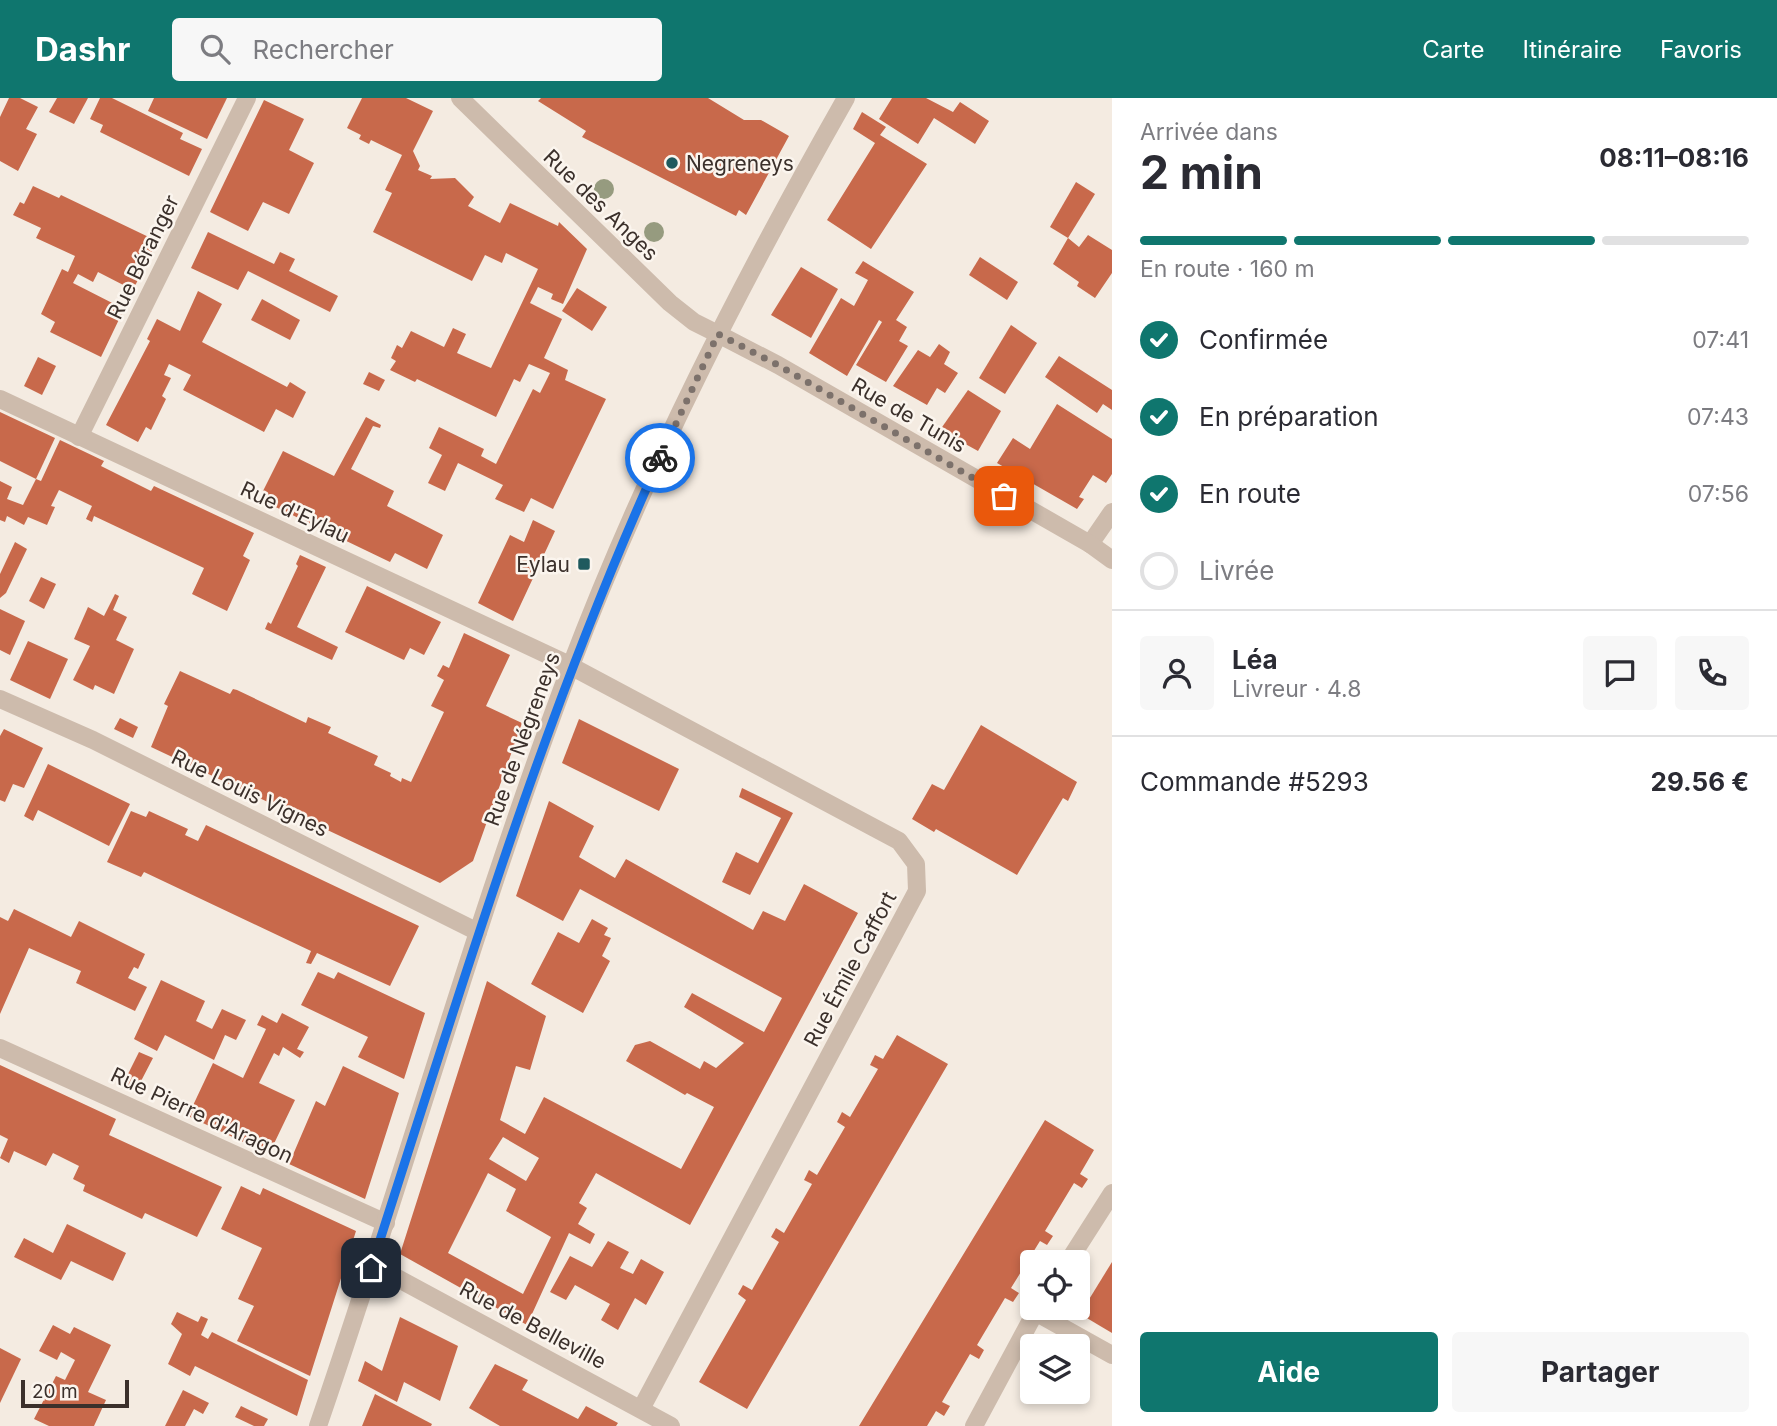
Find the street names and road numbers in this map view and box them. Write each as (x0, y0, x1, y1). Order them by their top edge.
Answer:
street label: Rue des Anges (539, 144, 663, 266)
street label: Rue Béranger (102, 191, 184, 323)
street label: Rue de Tunis (847, 372, 971, 458)
street label: Rue d'Eylau (237, 476, 353, 548)
street label: Rue de Négreneys (479, 649, 565, 829)
street label: Rue Louis Vignes (168, 744, 332, 842)
street label: Rue Émile Caffort (798, 886, 902, 1051)
street label: Rue Pierre d'Aragon (107, 1062, 297, 1168)
street label: Rue de Belleville (455, 1276, 611, 1374)

